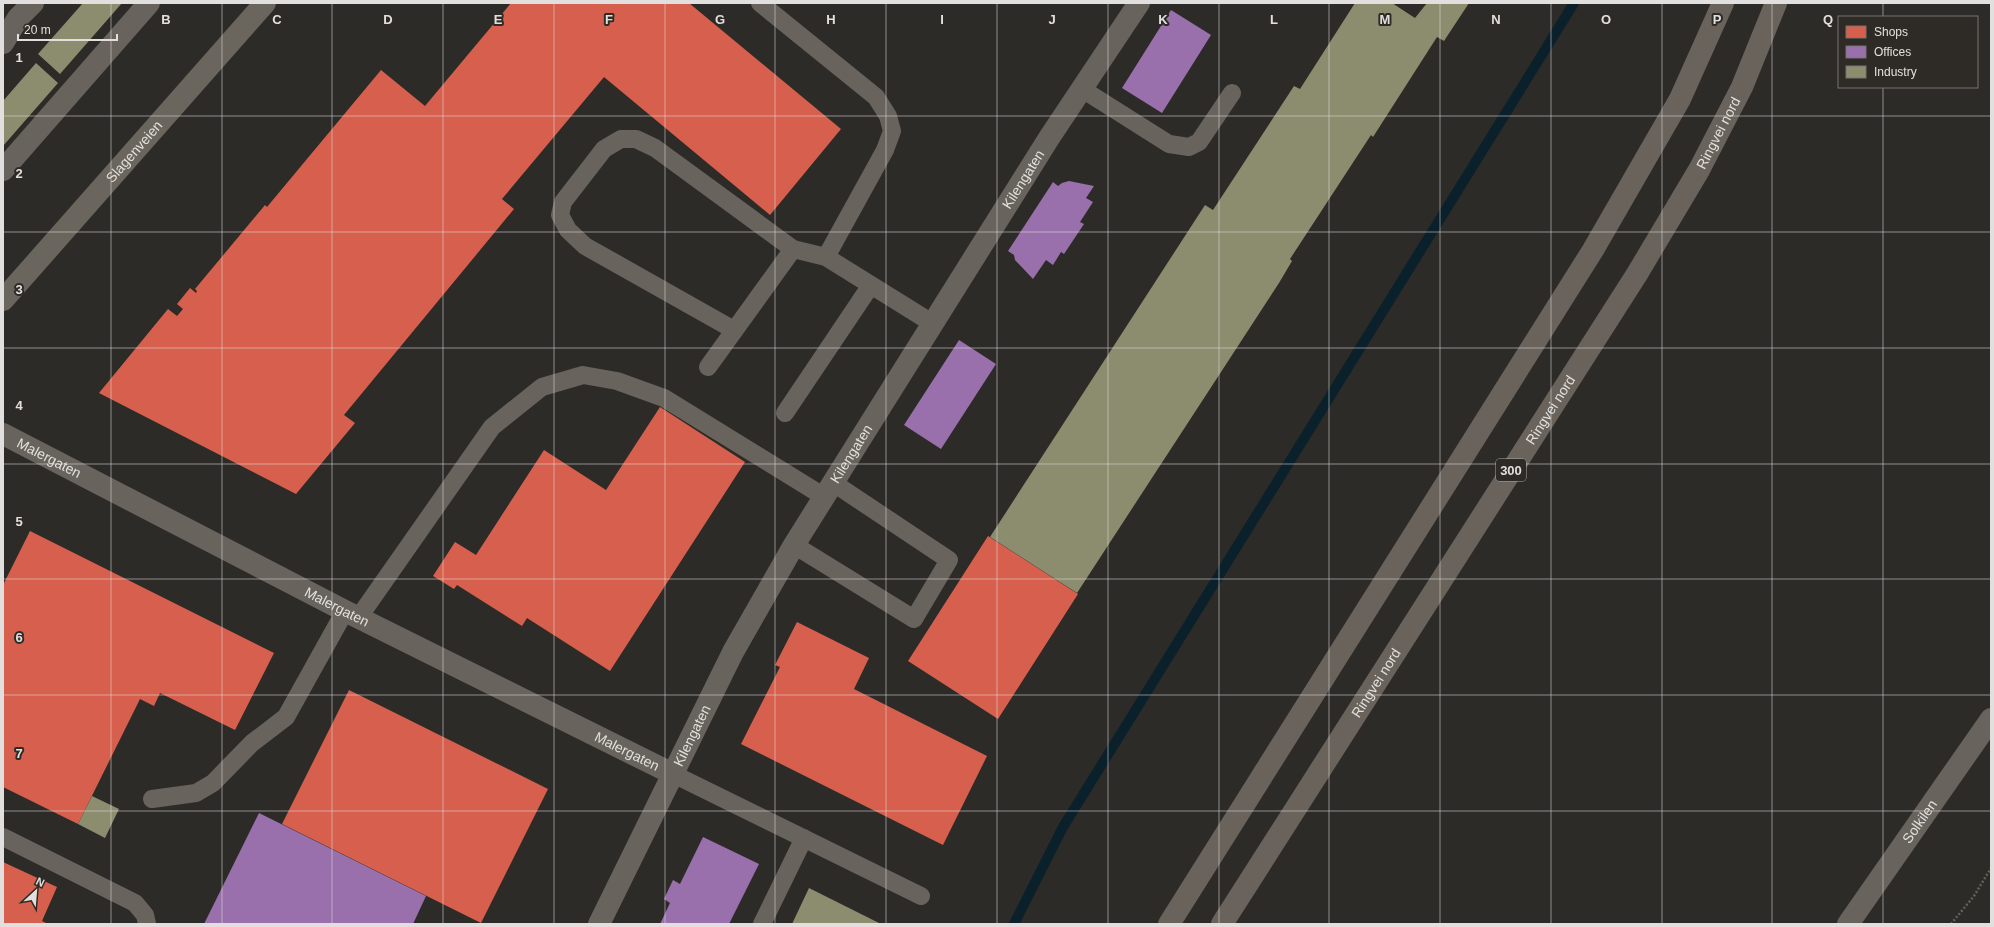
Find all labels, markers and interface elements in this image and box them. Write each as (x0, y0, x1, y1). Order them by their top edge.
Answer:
text: B (161, 12, 171, 27)
text: C (272, 12, 282, 27)
text: D (383, 12, 393, 27)
text: E (494, 12, 503, 27)
text: F (605, 12, 613, 27)
text: G (715, 12, 725, 27)
text: H (826, 12, 836, 27)
text: I (940, 12, 944, 27)
text: J (1048, 12, 1056, 27)
text: K (1158, 12, 1168, 27)
text: L (1270, 12, 1278, 27)
text: M (1380, 12, 1390, 27)
text: N (1491, 12, 1501, 27)
text: O (1601, 12, 1611, 27)
text: P (1713, 12, 1722, 27)
text: Q (1823, 12, 1833, 27)
scale bar (18, 16, 117, 42)
legend (1838, 16, 1978, 88)
text: 20 m (24, 23, 51, 37)
text: Shops (1874, 25, 1908, 39)
text: Offices (1874, 45, 1911, 59)
text: 1 (15, 50, 23, 65)
text: Industry (1874, 65, 1917, 79)
street label: Ringvei nord (1693, 94, 1743, 172)
street label: Slagenveien (102, 117, 166, 186)
street label: Kilengaten (999, 147, 1048, 212)
text: 2 (15, 166, 23, 181)
text: 3 (15, 282, 23, 297)
street label: Ringvei nord (1522, 372, 1578, 447)
text: 4 (15, 398, 23, 413)
street label: Kilengaten (827, 421, 876, 486)
street label: Malergaten (14, 435, 84, 481)
road number: 300 (1496, 459, 1526, 481)
text: 5 (15, 514, 23, 529)
street label: Malergaten (302, 584, 372, 630)
text: 6 (15, 630, 23, 645)
street label: Ringvei nord (1348, 645, 1404, 720)
street label: Kilengaten (670, 702, 714, 769)
street label: Malergaten (592, 728, 662, 774)
text: 7 (15, 746, 23, 761)
street label: Solkilen (1899, 797, 1940, 846)
north arrow (16, 871, 56, 911)
text: N (34, 875, 47, 889)

